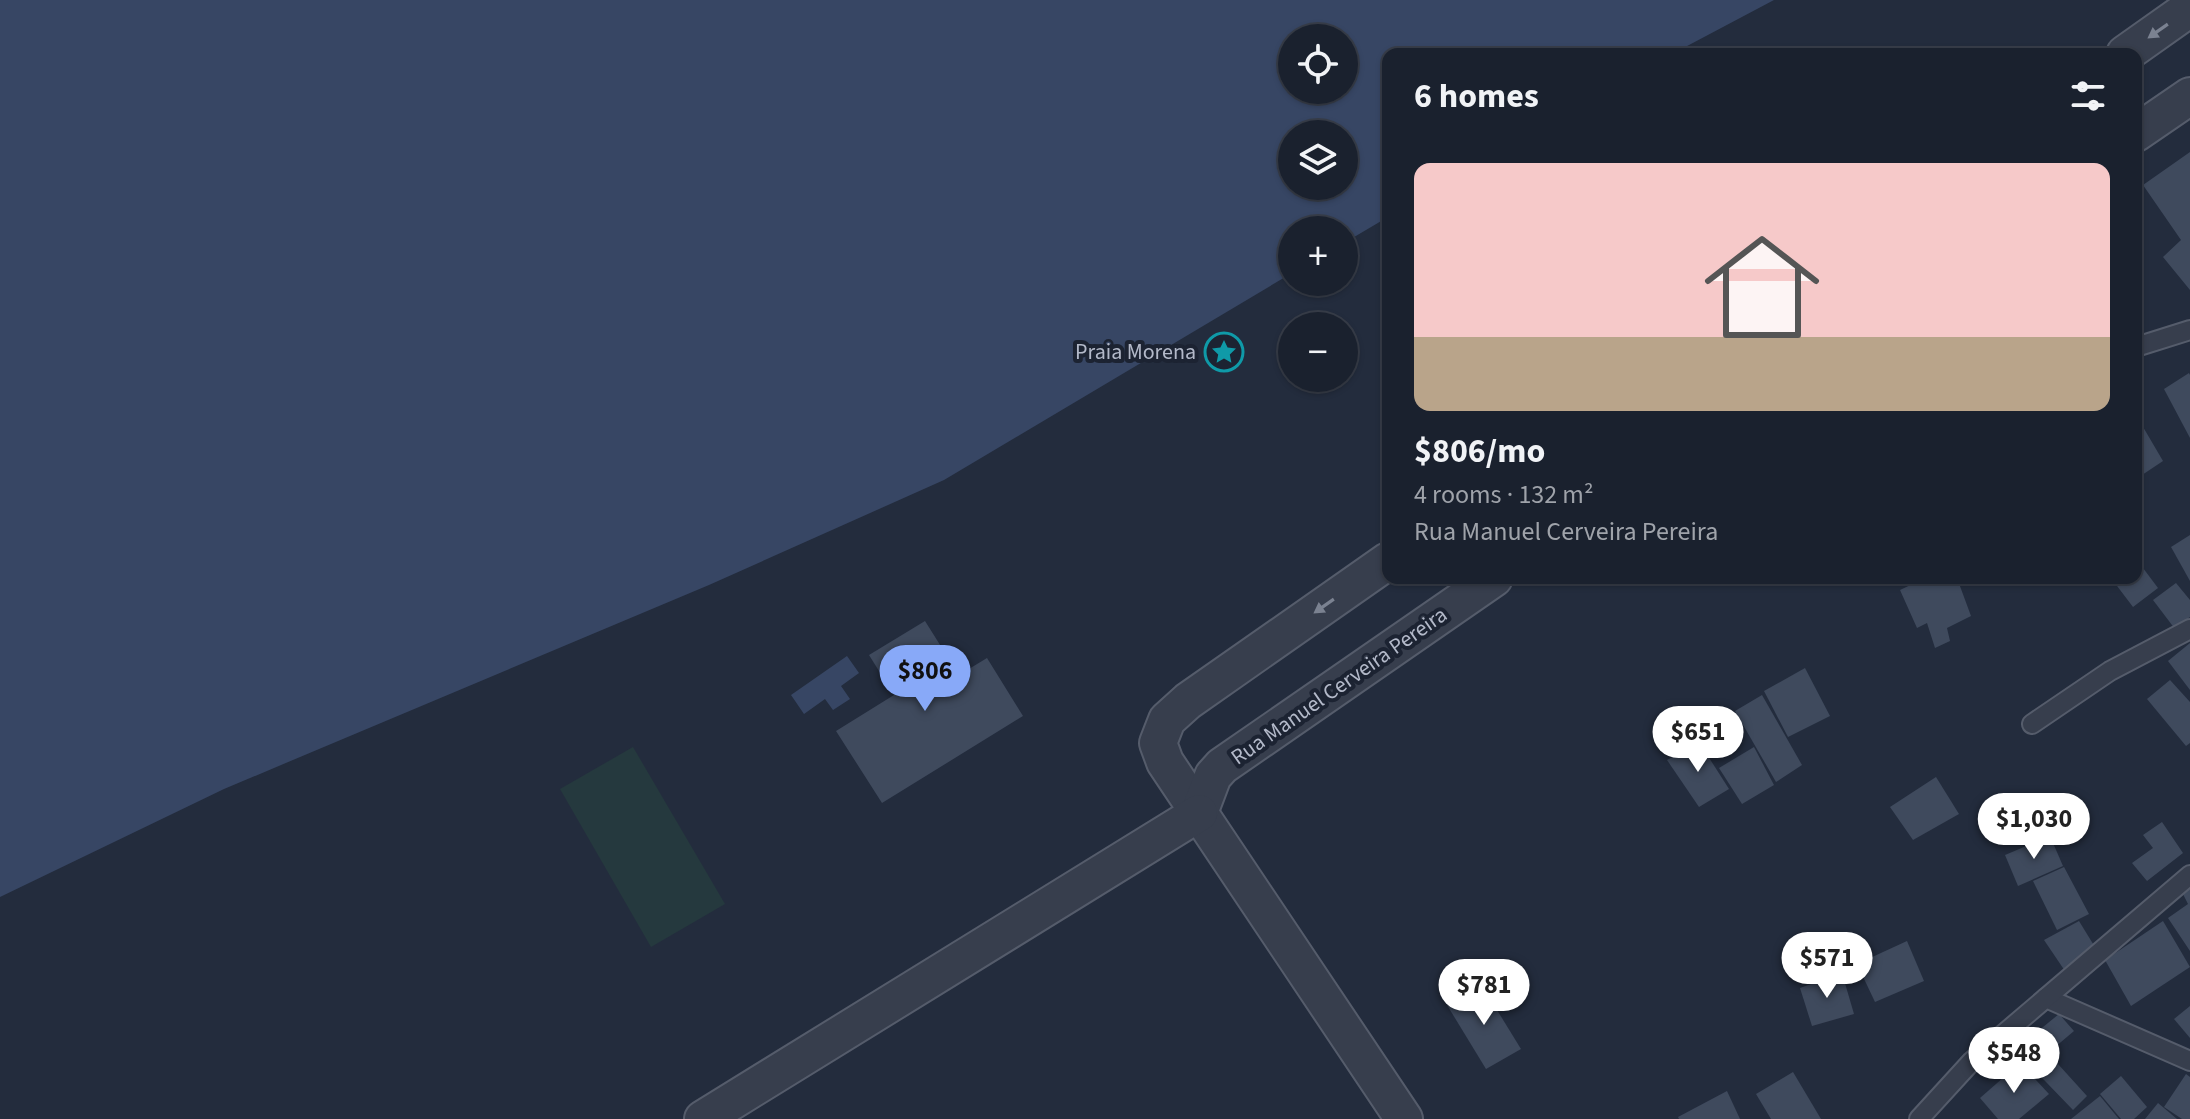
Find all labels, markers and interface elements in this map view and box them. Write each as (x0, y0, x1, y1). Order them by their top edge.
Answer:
one-way arrow (2147, 23, 2168, 38)
map controls (1278, 24, 1358, 392)
button: locate (1278, 24, 1358, 104)
text: 6 homes (1414, 72, 1539, 121)
icon: filters (2066, 74, 2110, 118)
button: layers (1278, 120, 1358, 200)
icon: home (1690, 215, 1834, 359)
button: + (1278, 216, 1358, 296)
button: − (1278, 312, 1358, 392)
place icon: Praia Morena (1203, 331, 1245, 373)
place label: Praia Morena (1075, 336, 1196, 368)
text: $806/mo (1414, 427, 1545, 476)
text: 4 rooms · 132 m² (1414, 476, 1593, 513)
text: Rua Manuel Cerveira Pereira (1414, 513, 1718, 550)
one-way arrow (1313, 598, 1334, 613)
street label: Rua Manuel Cerveira Pereira (1224, 599, 1454, 773)
pin: $806 (878, 645, 972, 713)
text: $806 (898, 652, 952, 689)
pin: $651 (1651, 706, 1745, 774)
text: $651 (1671, 713, 1725, 750)
pin: $1,030 (1969, 793, 2099, 861)
text: $1,030 (1996, 800, 2072, 837)
pin: $571 (1780, 932, 1874, 1000)
text: $571 (1800, 939, 1854, 976)
pin: $781 (1437, 959, 1531, 1027)
text: $781 (1457, 966, 1511, 1003)
pin: $548 (1967, 1027, 2061, 1095)
text: $548 (1987, 1034, 2041, 1071)

